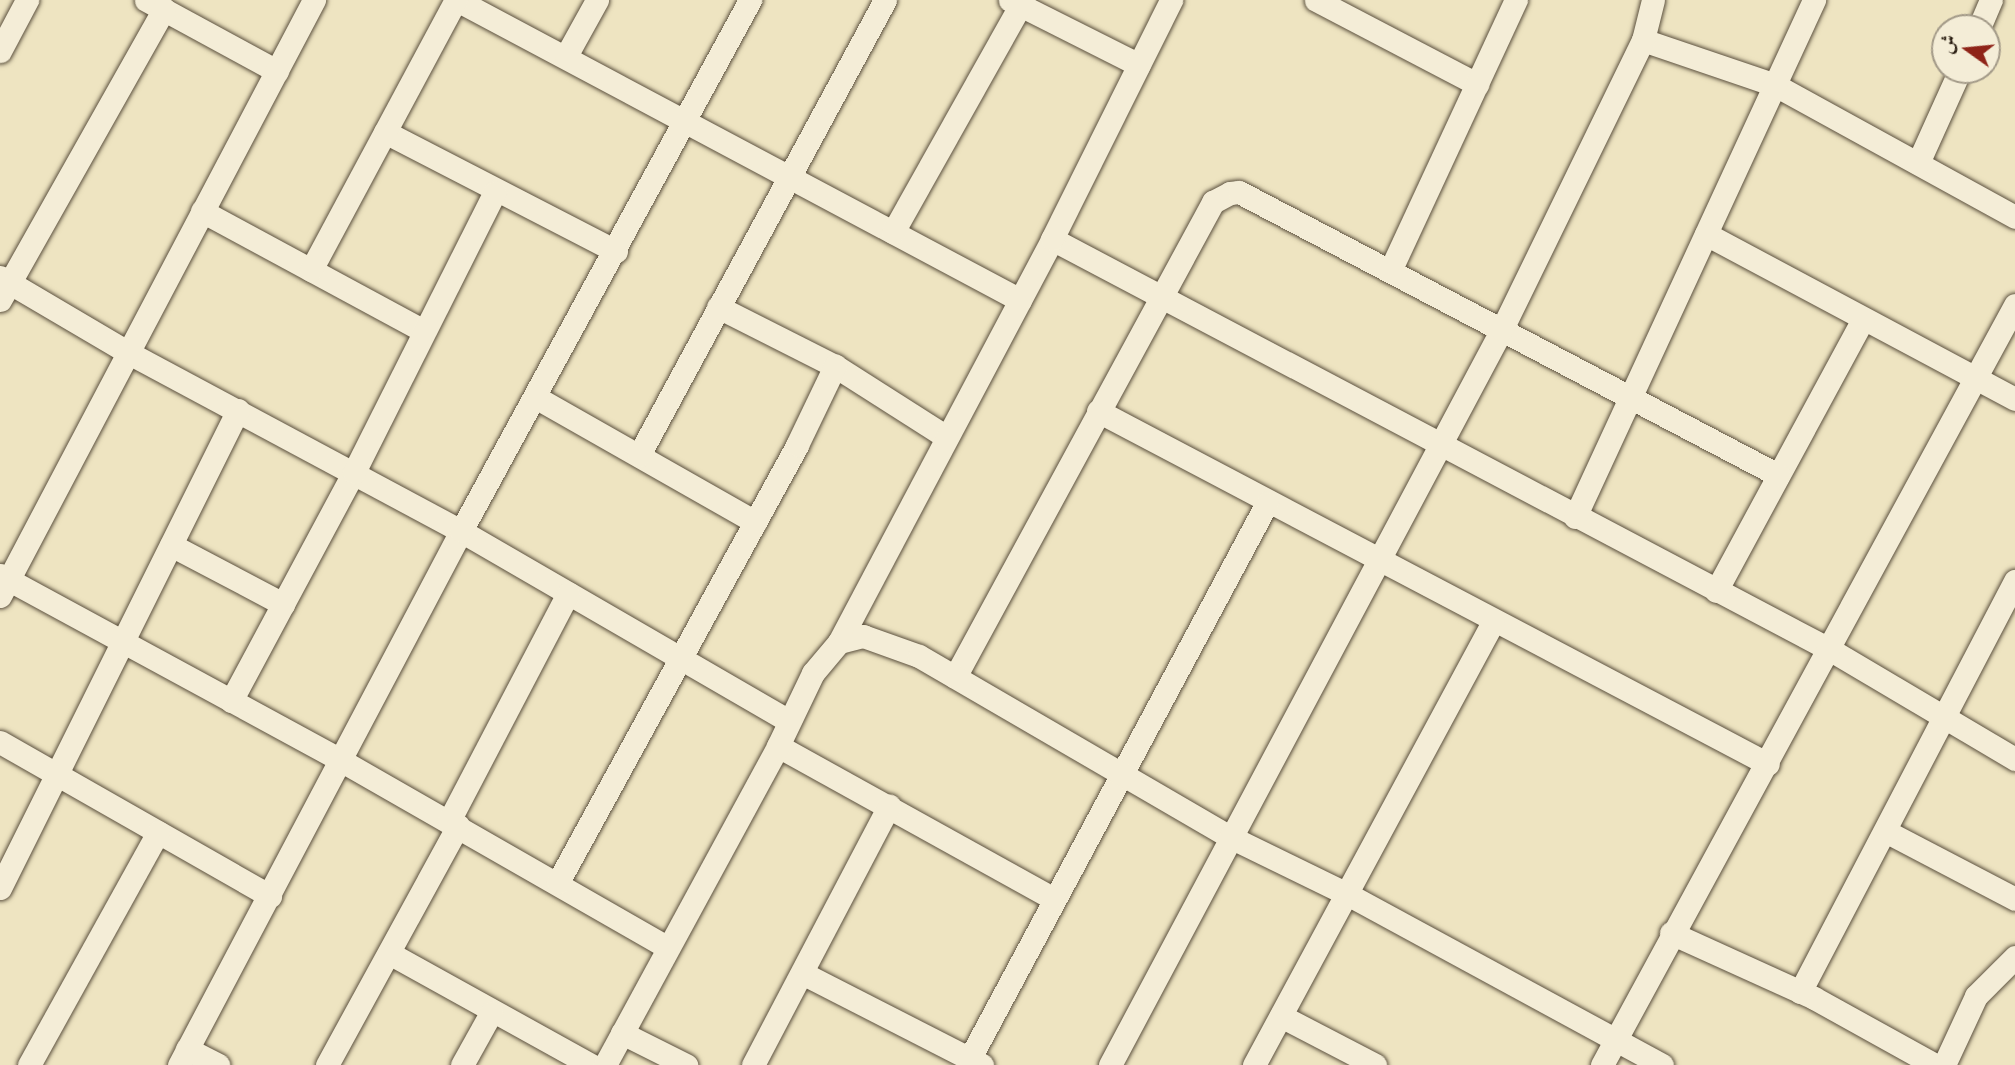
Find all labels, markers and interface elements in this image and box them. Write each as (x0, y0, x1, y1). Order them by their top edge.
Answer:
north arrow (1931, 14, 2001, 84)
text: ش (1934, 32, 1961, 56)

